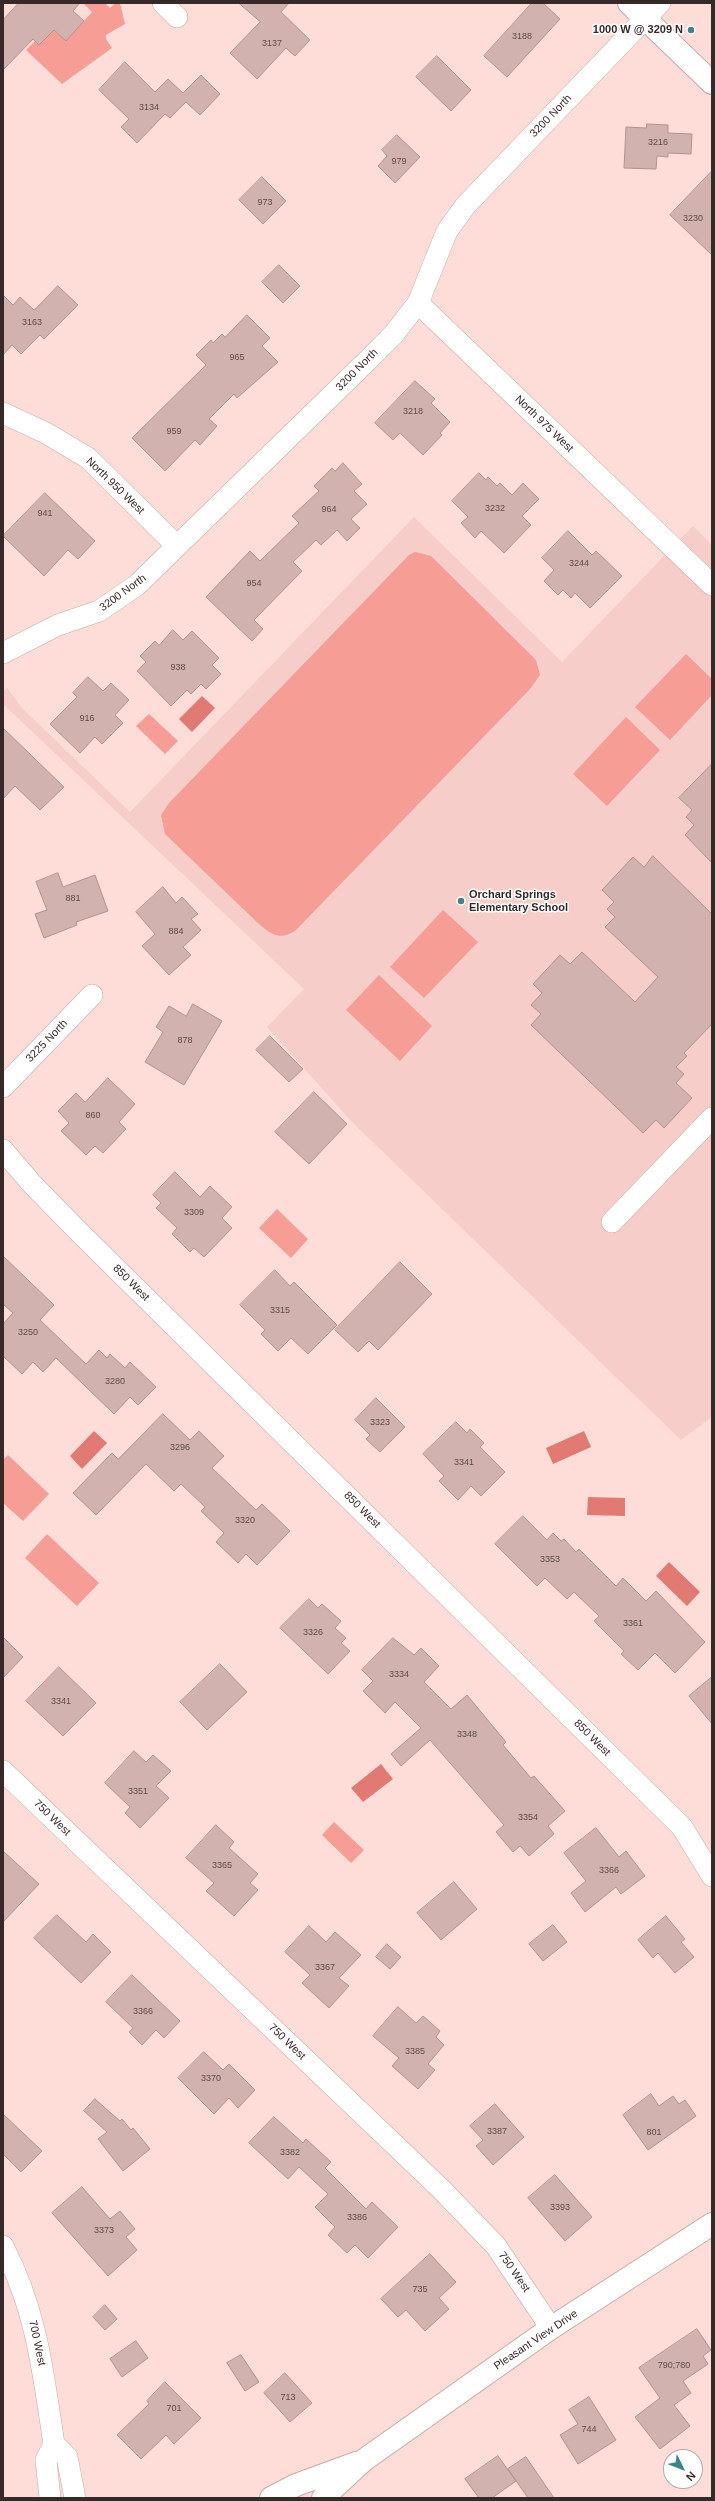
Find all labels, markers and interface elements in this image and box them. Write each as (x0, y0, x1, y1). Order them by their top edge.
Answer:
place label: 1000 W @ 3209 N (593, 23, 683, 37)
marker: 1000 W @ 3209 N (686, 25, 696, 35)
house number: 3188 (512, 32, 532, 42)
house number: 3137 (262, 39, 282, 49)
street label: 3200 North (527, 92, 575, 140)
house number: 3134 (139, 103, 159, 113)
house number: 3216 (648, 138, 668, 148)
house number: 979 (391, 157, 407, 167)
house number: 973 (257, 198, 273, 208)
house number: 3230 (683, 214, 703, 224)
house number: 3163 (22, 318, 42, 328)
street label: 3200 North (333, 346, 381, 394)
house number: 965 (229, 353, 245, 363)
street label: North 975 West (512, 393, 576, 455)
house number: 3218 (403, 407, 423, 417)
house number: 959 (166, 427, 182, 437)
street label: North 950 West (83, 455, 147, 517)
house number: 3232 (485, 504, 505, 514)
house number: 964 (321, 505, 337, 515)
house number: 941 (37, 509, 53, 519)
house number: 3244 (569, 559, 589, 569)
street label: 3200 North (97, 572, 149, 614)
house number: 954 (246, 579, 262, 589)
house number: 938 (170, 663, 186, 673)
house number: 916 (79, 714, 95, 724)
place label: Orchard Springs Elementary School (469, 888, 568, 914)
house number: 881 (65, 894, 81, 904)
marker: Orchard Springs Elementary School (456, 896, 466, 906)
house number: 884 (168, 927, 184, 937)
street label: 3225 North (23, 1017, 71, 1065)
house number: 878 (177, 1036, 193, 1046)
house number: 860 (85, 1111, 101, 1121)
house number: 3309 (184, 1208, 204, 1218)
street label: 850 West (110, 1262, 152, 1304)
house number: 3315 (270, 1306, 290, 1316)
house number: 3250 (18, 1328, 38, 1338)
house number: 3280 (105, 1377, 125, 1387)
house number: 3323 (370, 1418, 390, 1428)
house number: 3296 (170, 1443, 190, 1453)
house number: 3341 (454, 1458, 474, 1468)
street label: 850 West (341, 1489, 383, 1531)
house number: 3320 (235, 1516, 255, 1526)
house number: 3353 (540, 1555, 560, 1565)
house number: 3361 (623, 1619, 643, 1629)
house number: 3326 (303, 1628, 323, 1638)
house number: 3334 (389, 1670, 409, 1680)
house number: 3341 (51, 1697, 71, 1707)
street label: 850 West (571, 1717, 613, 1759)
house number: 3348 (457, 1730, 477, 1740)
house number: 3351 (128, 1787, 148, 1797)
street label: 750 West (31, 1797, 73, 1839)
house number: 3354 (518, 1813, 538, 1823)
house number: 3365 (212, 1861, 232, 1871)
house number: 3366 (599, 1866, 619, 1876)
house number: 3367 (315, 1963, 335, 1973)
house number: 3366 (133, 2007, 153, 2017)
street label: 750 West (266, 2021, 308, 2063)
house number: 3385 (405, 2047, 425, 2057)
house number: 3370 (201, 2074, 221, 2084)
house number: 3387 (487, 2127, 507, 2137)
house number: 801 (646, 2128, 662, 2138)
house number: 3382 (280, 2148, 300, 2158)
house number: 3393 (550, 2203, 570, 2213)
house number: 3386 (347, 2213, 367, 2223)
house number: 3373 (94, 2226, 114, 2236)
street label: 750 West (495, 2249, 533, 2295)
house number: 735 (412, 2285, 428, 2295)
street label: Pleasant View Drive (492, 2307, 580, 2373)
street label: 700 West (26, 2319, 48, 2367)
house number: 790;780 (658, 2361, 690, 2371)
house number: 713 (280, 2393, 296, 2403)
house number: 701 (166, 2404, 182, 2414)
house number: 744 (581, 2425, 597, 2435)
north arrow (663, 2449, 703, 2489)
text: N (684, 2469, 698, 2483)

